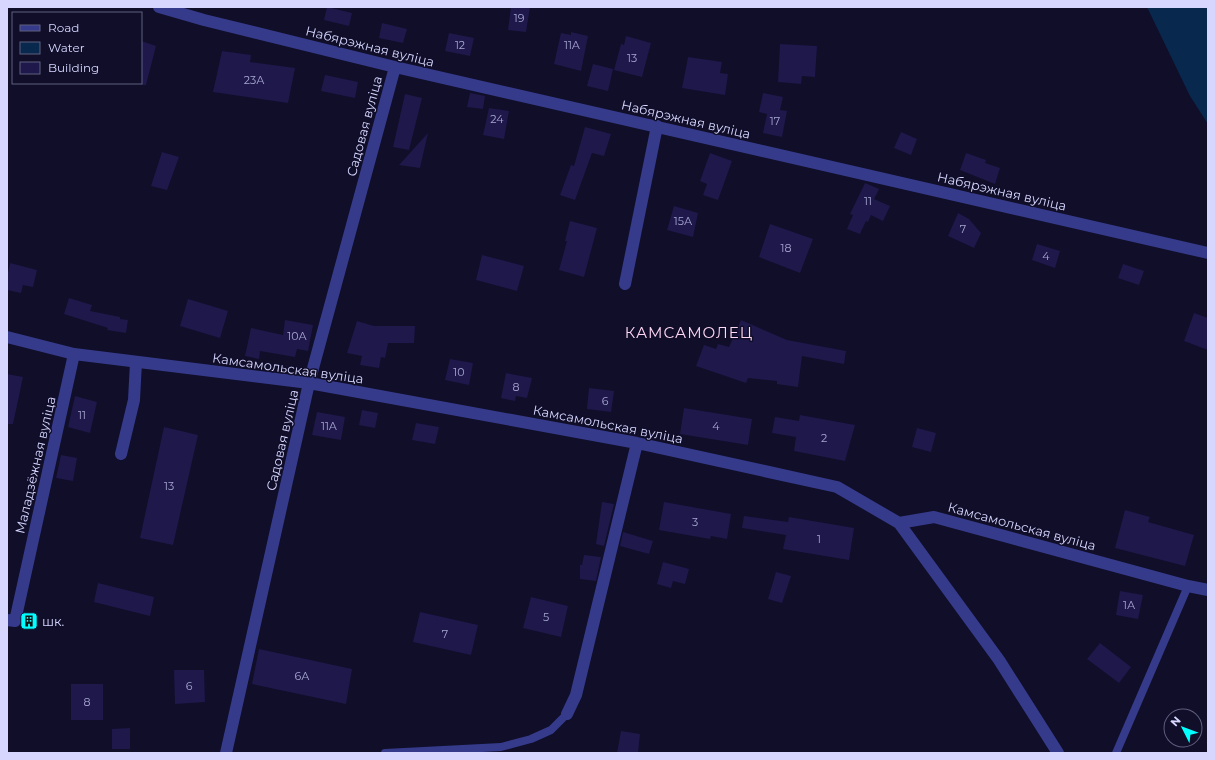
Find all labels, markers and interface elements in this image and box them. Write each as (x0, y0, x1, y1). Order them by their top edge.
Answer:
house number: 19 (514, 11, 525, 25)
legend (12, 12, 142, 84)
text: Road (48, 20, 79, 35)
street label: Набярэжная вуліца (304, 22, 436, 70)
house number: 12 (455, 38, 465, 52)
house number: 11А (564, 38, 581, 52)
text: Water (48, 40, 85, 55)
house number: 13 (627, 51, 637, 65)
text: Building (48, 60, 99, 75)
house number: 23А (244, 73, 265, 87)
street label: Садовая вуліца (343, 74, 385, 178)
street label: Набярэжная вуліца (620, 96, 752, 142)
house number: 24 (490, 112, 504, 126)
house number: 17 (770, 114, 780, 128)
street label: Набярэжная вуліца (936, 168, 1068, 214)
house number: 11 (864, 194, 872, 208)
house number: 15А (674, 214, 693, 228)
house number: 7 (960, 222, 966, 236)
house number: 18 (781, 241, 792, 255)
house number: 4 (1042, 249, 1050, 263)
district label: КАМСАМОЛЕЦ (625, 323, 753, 342)
house number: 10А (287, 329, 307, 343)
street label: Камсамольская вуліца (211, 349, 365, 387)
house number: 10 (453, 365, 465, 379)
house number: 8 (512, 380, 520, 394)
street label: Садовая вуліца (263, 388, 301, 492)
house number: 6 (602, 394, 609, 408)
street label: Маладзёжная вуліца (11, 395, 59, 535)
street label: Камсамольская вуліца (532, 402, 684, 446)
house number: 11 (78, 408, 86, 422)
house number: 11А (321, 419, 338, 433)
house number: 4 (712, 419, 720, 433)
house number: 2 (821, 431, 827, 445)
house number: 13 (164, 479, 174, 493)
street label: Камсамольская вуліца (946, 499, 1098, 553)
house number: 3 (692, 515, 698, 529)
house number: 1 (817, 532, 821, 546)
house number: 1А (1123, 598, 1136, 612)
house number: 5 (543, 610, 549, 624)
building icon: шк. (19, 611, 39, 631)
place label: шк. (42, 613, 65, 629)
house number: 7 (442, 627, 448, 641)
house number: 6А (295, 669, 310, 683)
house number: 6 (186, 679, 193, 693)
house number: 8 (83, 695, 91, 709)
north arrow (1163, 708, 1203, 748)
text: N (1167, 713, 1184, 729)

